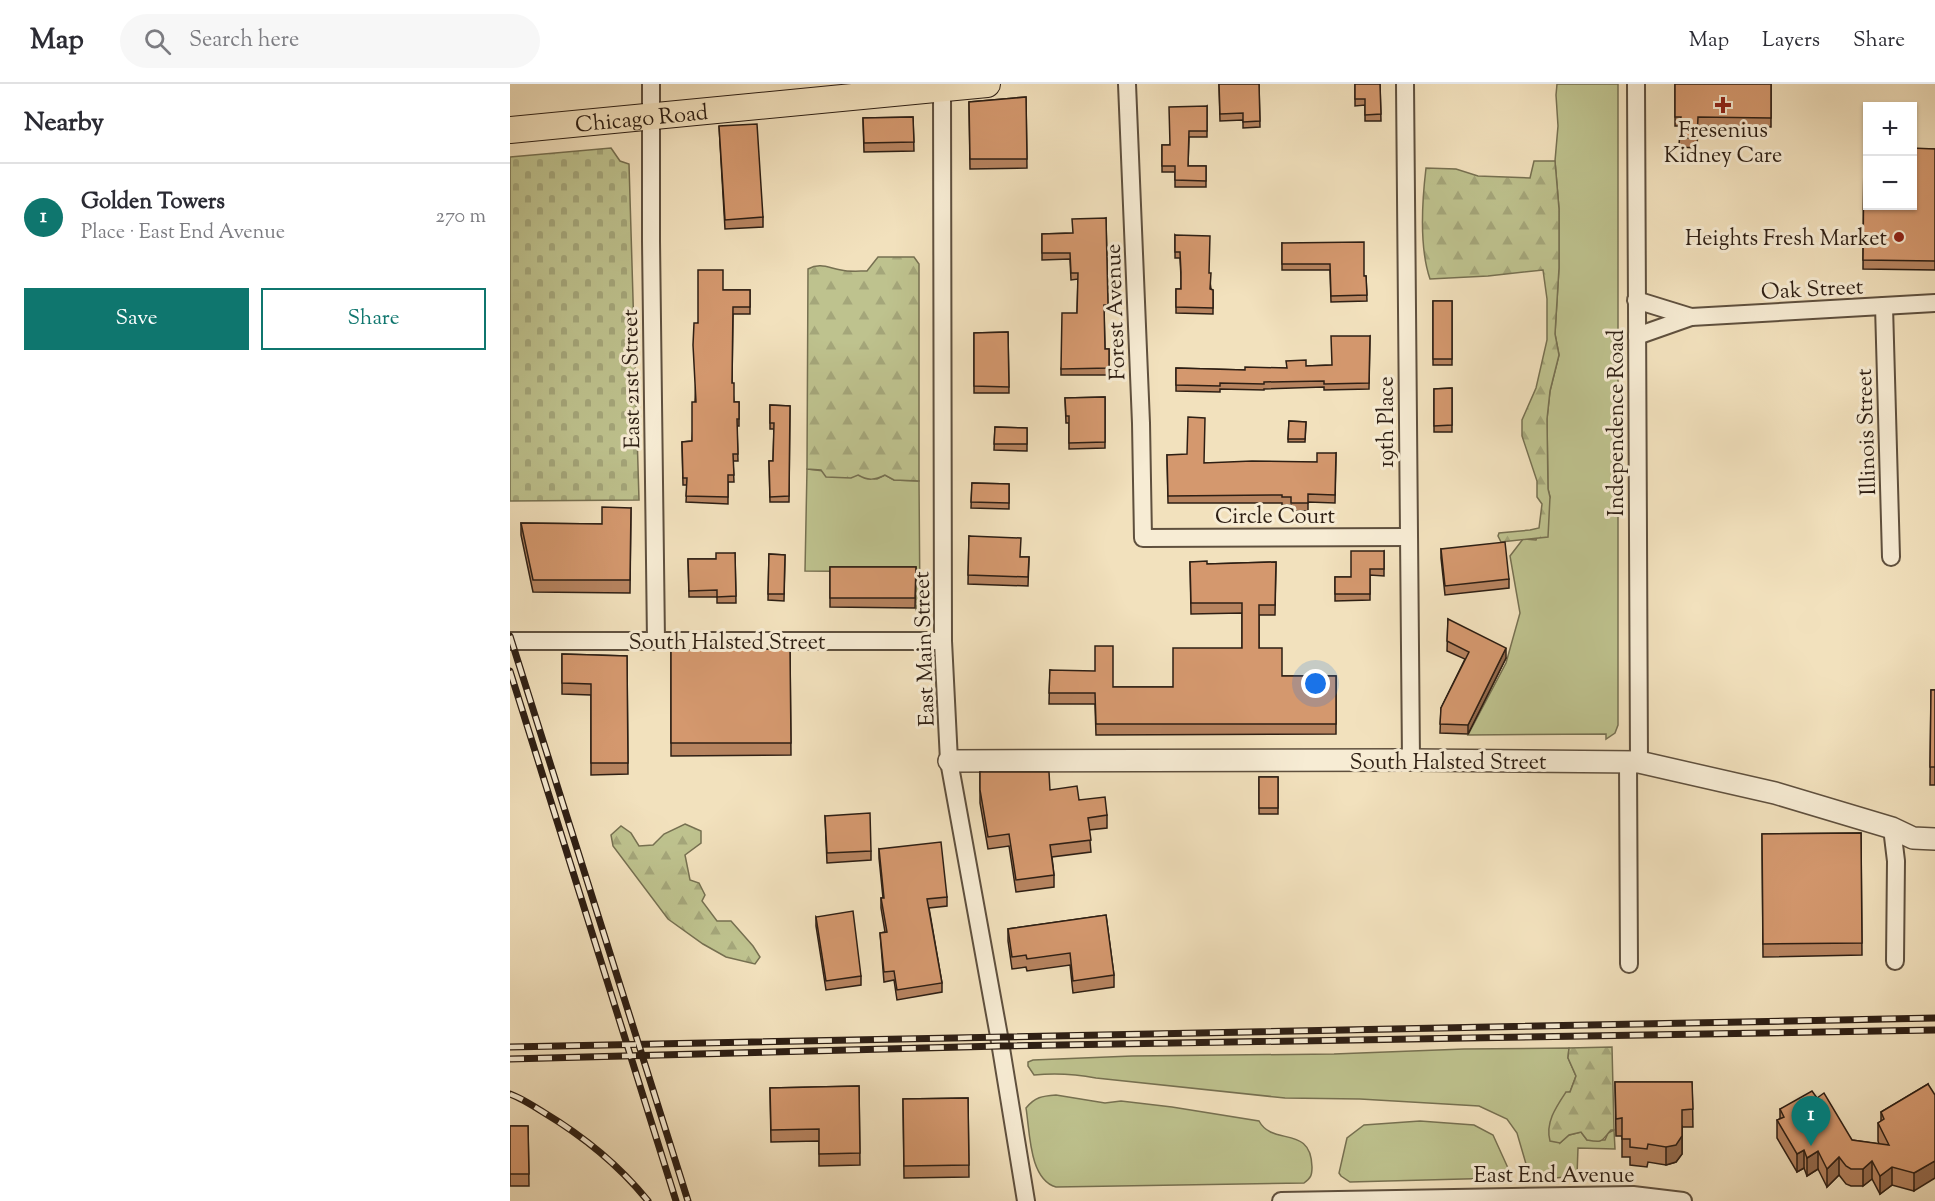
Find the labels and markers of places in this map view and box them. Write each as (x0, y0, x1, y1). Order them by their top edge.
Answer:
marker: Fresenius Kidney Care (1714, 96, 1732, 114)
place label: Fresenius Kidney Care (1664, 116, 1782, 173)
place label: Heights Fresh Market (1685, 224, 1887, 256)
marker: Heights Fresh Market (1892, 230, 1906, 244)
pin: 1 (1792, 1096, 1830, 1146)

